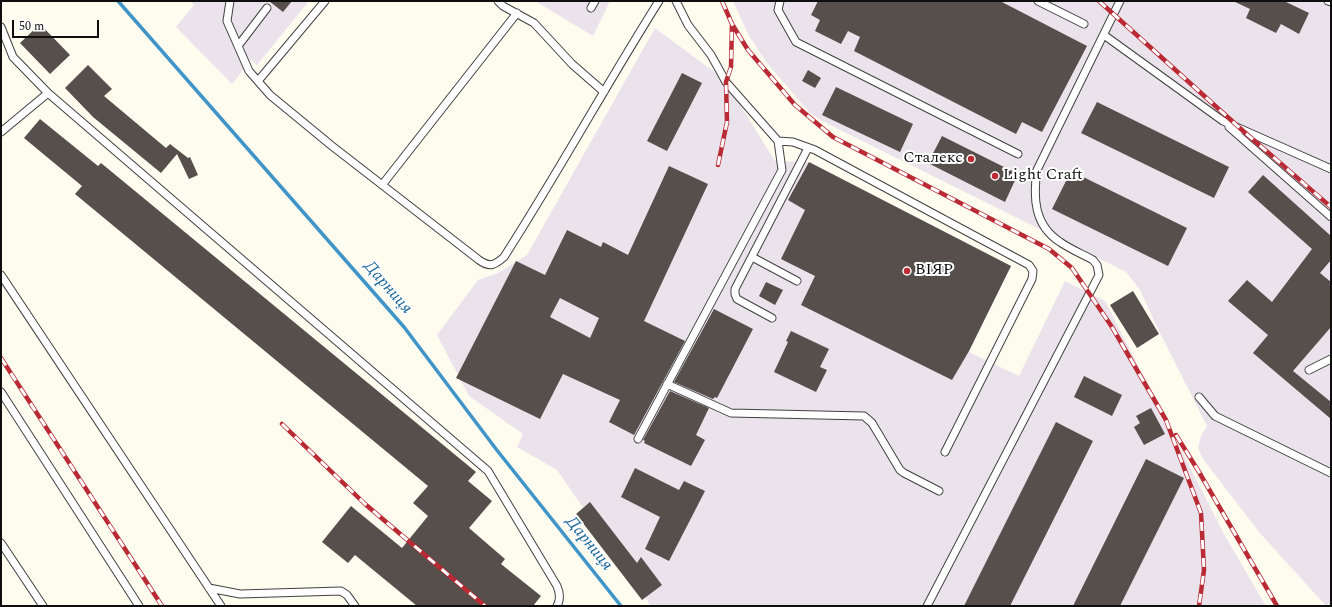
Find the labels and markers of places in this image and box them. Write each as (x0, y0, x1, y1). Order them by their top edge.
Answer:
place label: Сталекс (903, 149, 963, 169)
marker: Сталекс (966, 154, 976, 164)
place label: Light Craft (1003, 166, 1083, 186)
marker: Light Craft (990, 171, 1000, 181)
place label: ВІЯР (915, 261, 953, 281)
marker: ВІЯР (902, 266, 912, 276)

